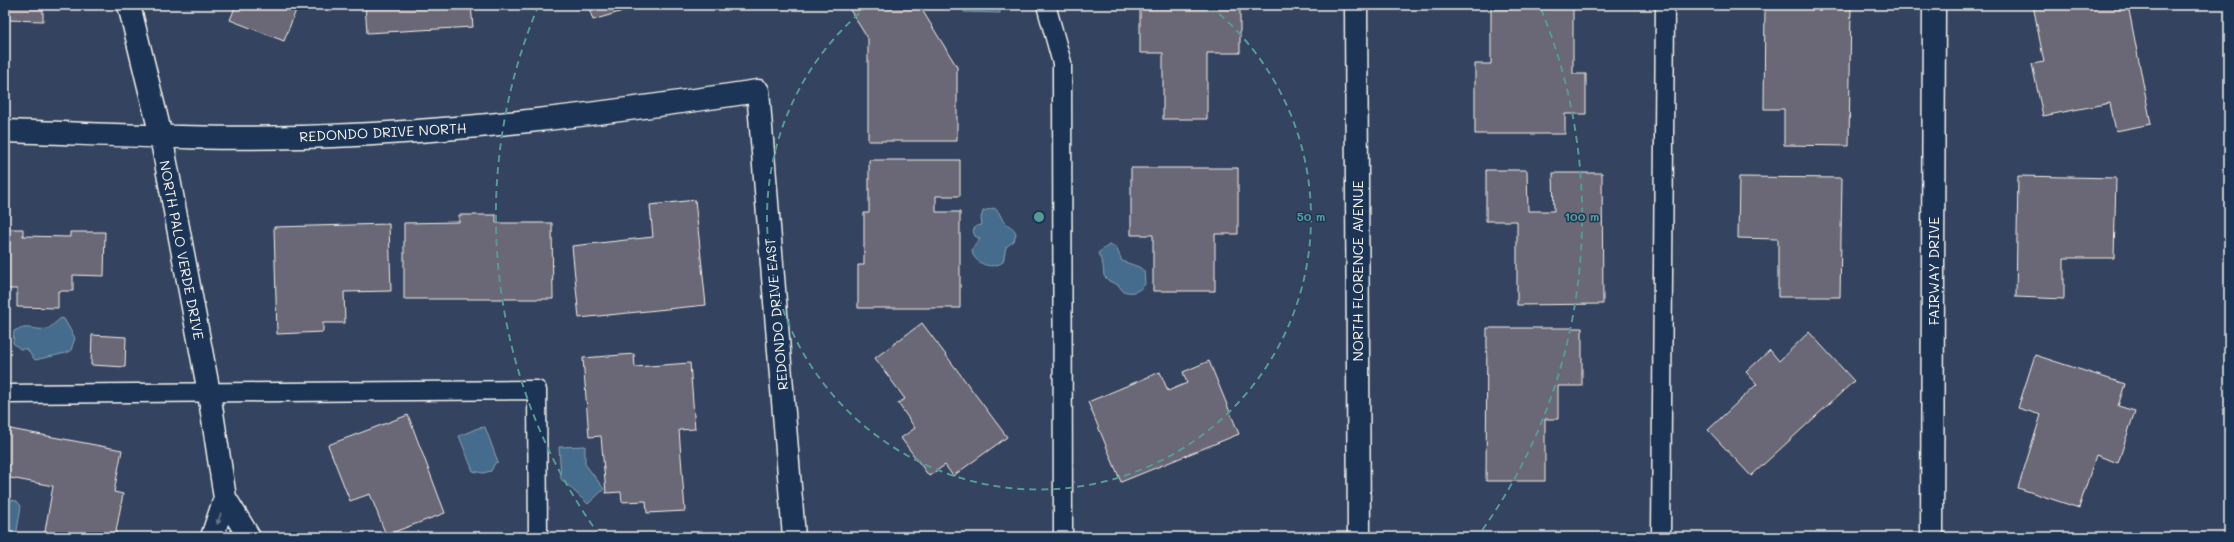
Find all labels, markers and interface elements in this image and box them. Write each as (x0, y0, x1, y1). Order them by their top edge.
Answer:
street label: REDONDO DRIVE NORTH (299, 118, 467, 146)
street label: NORTH PALO VERDE DRIVE (155, 159, 209, 341)
street label: NORTH FLORENCE AVENUE (1348, 180, 1367, 362)
text: 50 m (1297, 208, 1325, 224)
text: 100 m (1565, 208, 1599, 224)
centre of rings (1032, 210, 1046, 224)
street label: FAIRWAY DRIVE (1924, 217, 1943, 325)
street label: REDONDO DRIVE EAST (760, 237, 792, 391)
one-way arrow (215, 513, 221, 525)

